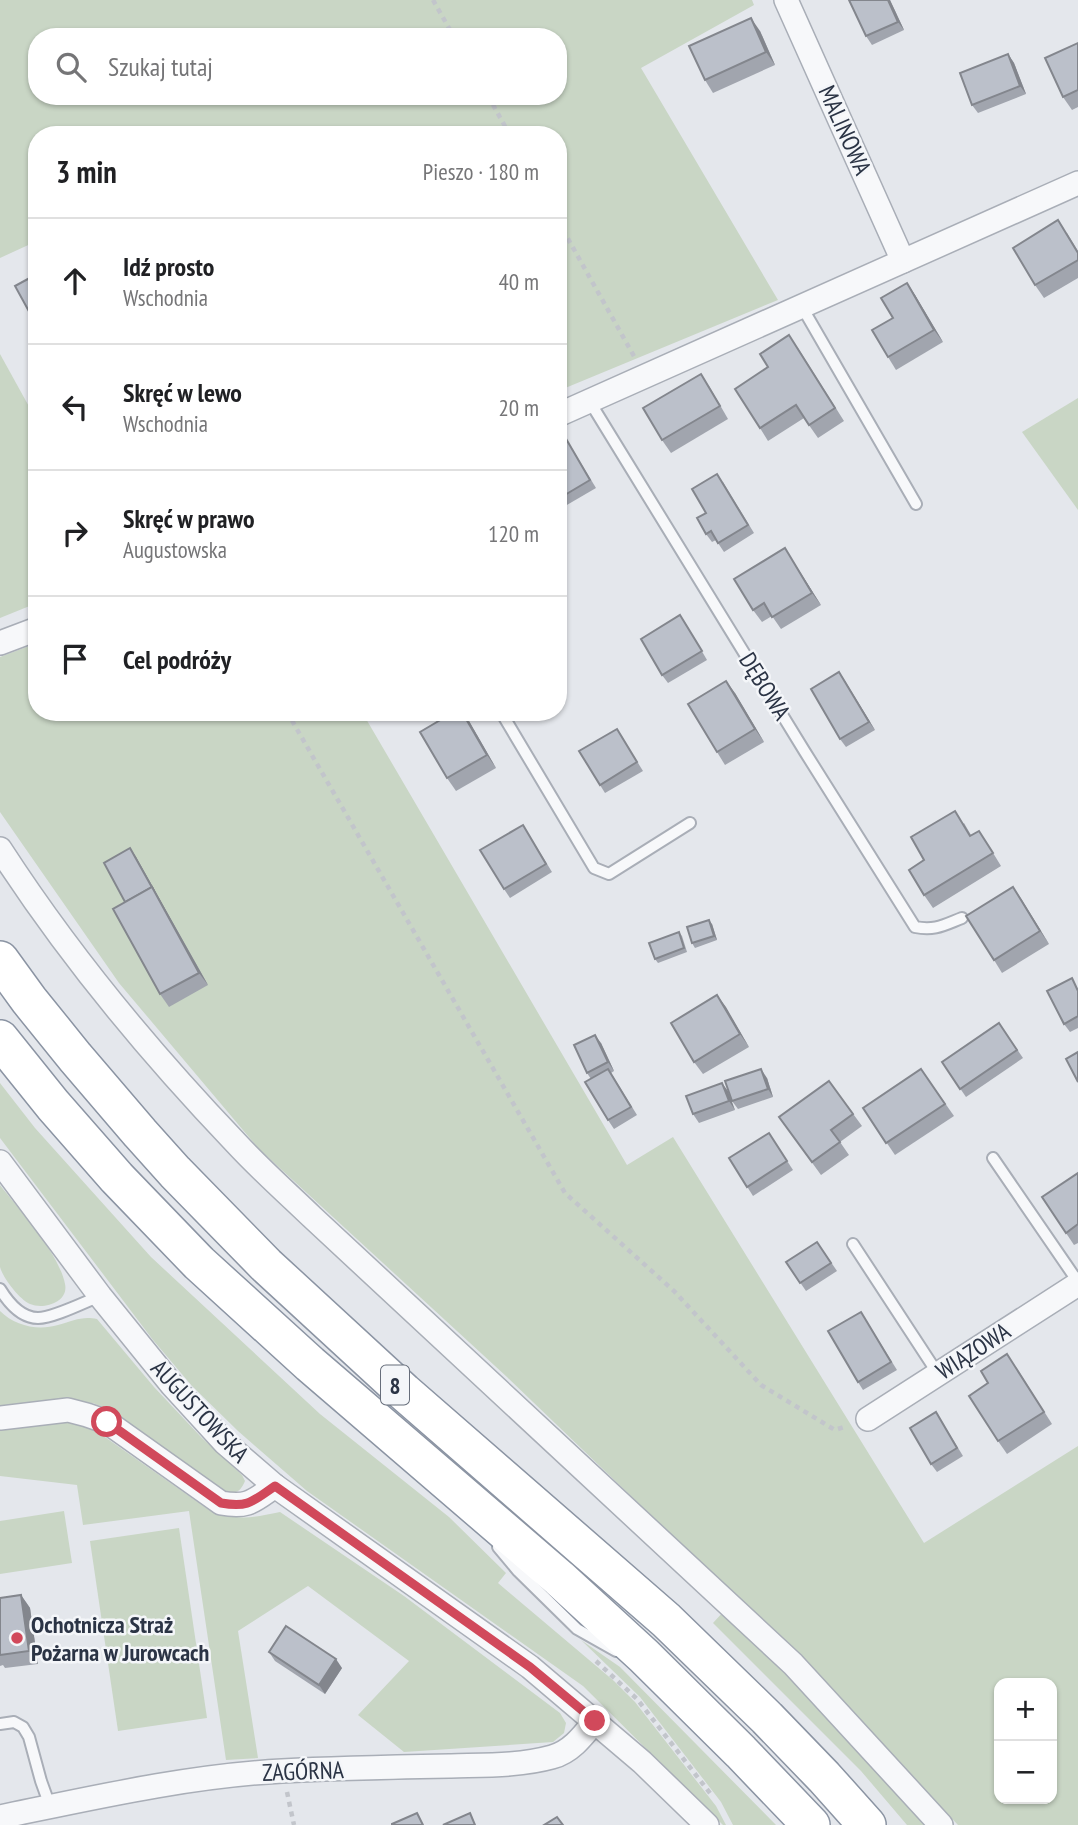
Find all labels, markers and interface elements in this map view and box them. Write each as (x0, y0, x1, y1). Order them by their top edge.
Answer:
search box (28, 28, 567, 105)
icon: search (52, 48, 90, 86)
text: Szukaj tutaj (108, 50, 213, 83)
street label: MALINOWA (812, 80, 879, 180)
text: 3 min (56, 152, 117, 191)
text: Pieszo · 180 m (423, 157, 539, 186)
text: Idź prosto (123, 250, 214, 283)
icon: ahead (56, 262, 94, 300)
text: 40 m (498, 267, 539, 296)
text: Wschodnia (123, 283, 208, 312)
text: Skręć w lewo (123, 376, 242, 409)
icon: left (56, 388, 94, 426)
text: 20 m (498, 393, 539, 422)
text: Wschodnia (123, 409, 208, 438)
text: Skręć w prawo (123, 502, 254, 535)
icon: right (56, 514, 94, 552)
text: 120 m (488, 519, 539, 548)
text: Augustowska (123, 535, 227, 564)
icon: arrive (56, 640, 94, 678)
text: Cel podróży (123, 643, 231, 676)
street label: DĘBOWA (732, 646, 798, 726)
street label: WIĄZOWA (930, 1315, 1017, 1386)
street label: AUGUSTOWSKA (144, 1353, 256, 1470)
road number: 8 (381, 1366, 409, 1404)
route start (91, 1406, 122, 1437)
place label: Ochotnicza Straż Pożarna w Jurowcach (31, 1609, 209, 1668)
marker: Ochotnicza Straż Pożarna w Jurowcach (9, 1630, 25, 1646)
map controls (994, 1678, 1057, 1804)
button: + (994, 1678, 1057, 1741)
route end (579, 1705, 610, 1736)
button: − (994, 1741, 1057, 1804)
street label: ZAGÓRNA (262, 1754, 345, 1788)

